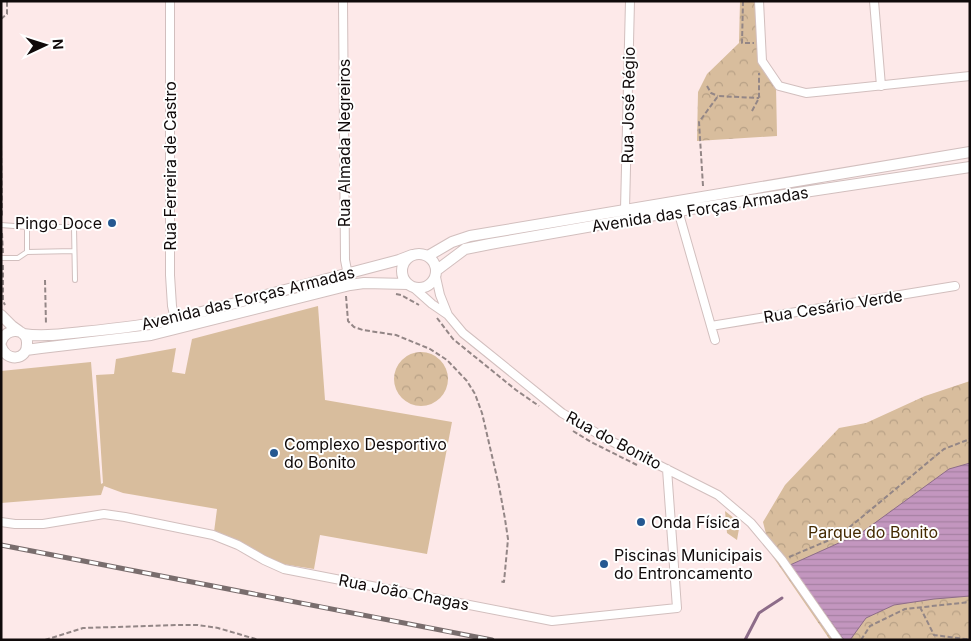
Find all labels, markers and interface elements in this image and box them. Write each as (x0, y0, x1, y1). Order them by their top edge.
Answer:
north arrow (20, 20, 70, 70)
text: N (50, 38, 67, 50)
street label: Rua José Régio (617, 46, 639, 164)
street label: Rua Almada Negreiros (334, 59, 354, 227)
street label: Rua Ferreira de Castro (160, 81, 180, 251)
street label: Avenida das Forças Armadas (590, 182, 810, 236)
place label: Pingo Doce (15, 213, 102, 233)
marker: Pingo Doce (106, 217, 118, 229)
street label: Avenida das Forças Armadas (139, 262, 357, 334)
street label: Rua Cesário Verde (762, 285, 904, 327)
street label: Rua do Bonito (563, 406, 665, 474)
place label: Complexo Desportivo do Bonito (284, 434, 447, 472)
marker: Complexo Desportivo do Bonito (268, 447, 280, 459)
place label: Onda Física (651, 512, 740, 532)
marker: Onda Física (635, 516, 647, 528)
park label: Parque do Bonito (808, 522, 938, 542)
place label: Piscinas Municipais do Entroncamento (614, 545, 762, 583)
marker: Piscinas Municipais do Entroncamento (598, 558, 610, 570)
street label: Rua João Chagas (337, 570, 471, 614)

